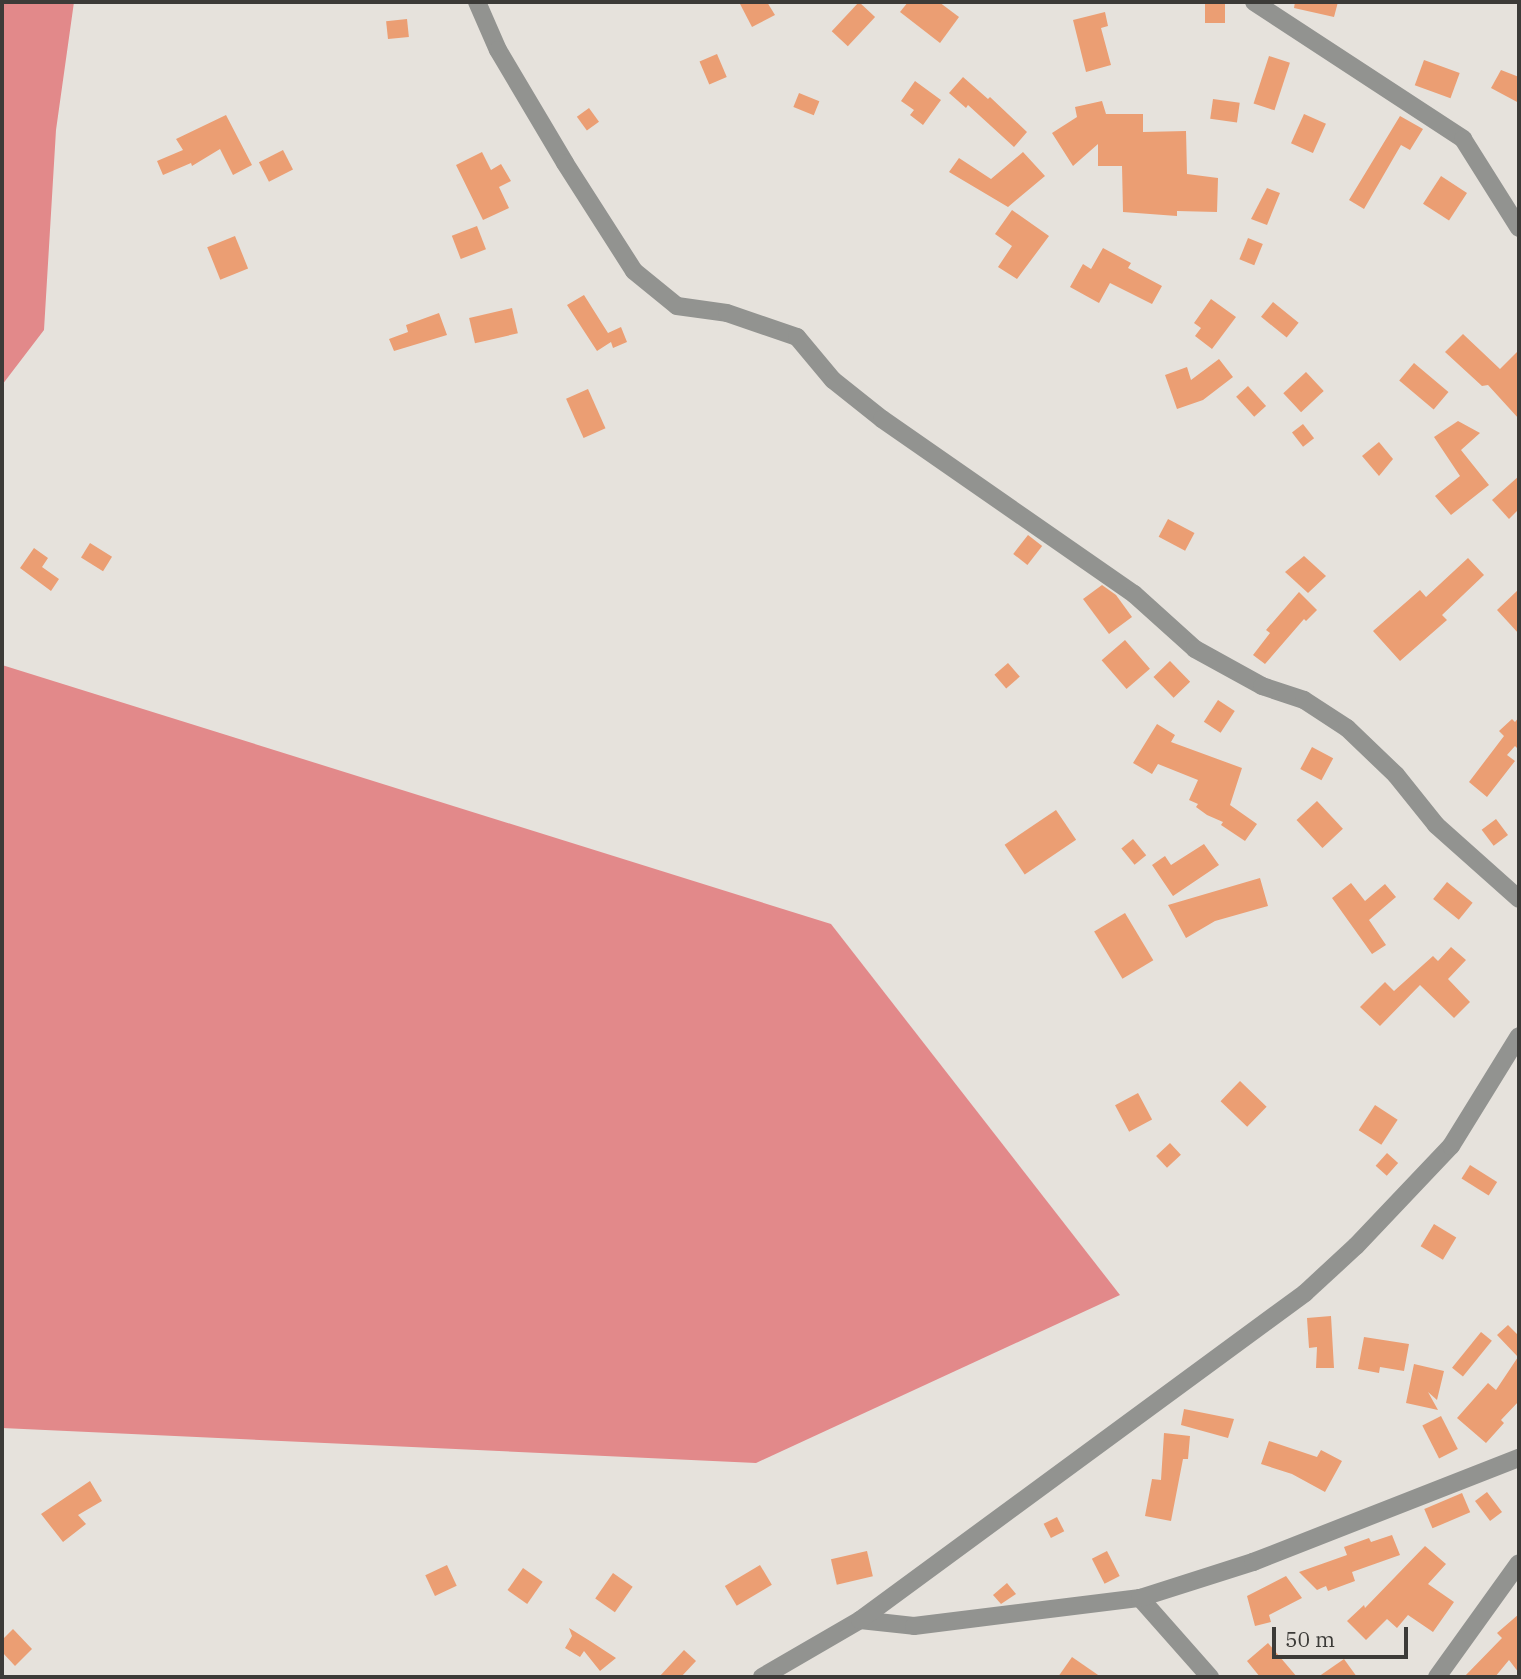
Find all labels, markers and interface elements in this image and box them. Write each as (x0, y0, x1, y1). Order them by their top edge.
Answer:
scale bar (1276, 1612, 1412, 1656)
text: 50 m (1285, 1625, 1335, 1653)

